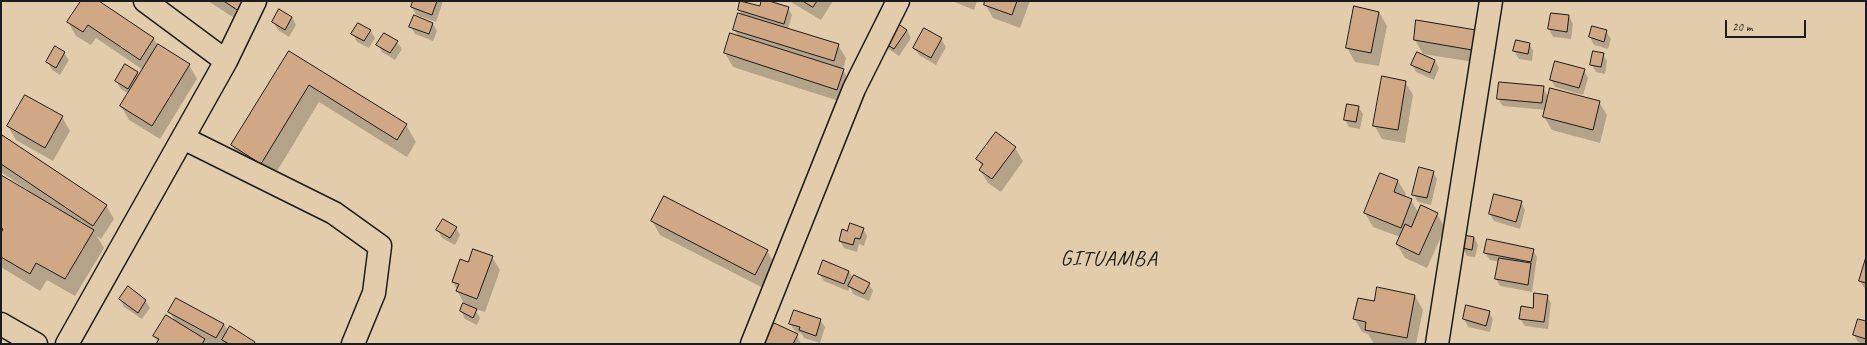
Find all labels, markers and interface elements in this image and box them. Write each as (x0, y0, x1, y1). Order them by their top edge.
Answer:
scale bar (1727, 12, 1808, 38)
text: 20 m (1732, 19, 1752, 35)
district label: GITUAMBA (1061, 246, 1157, 272)

